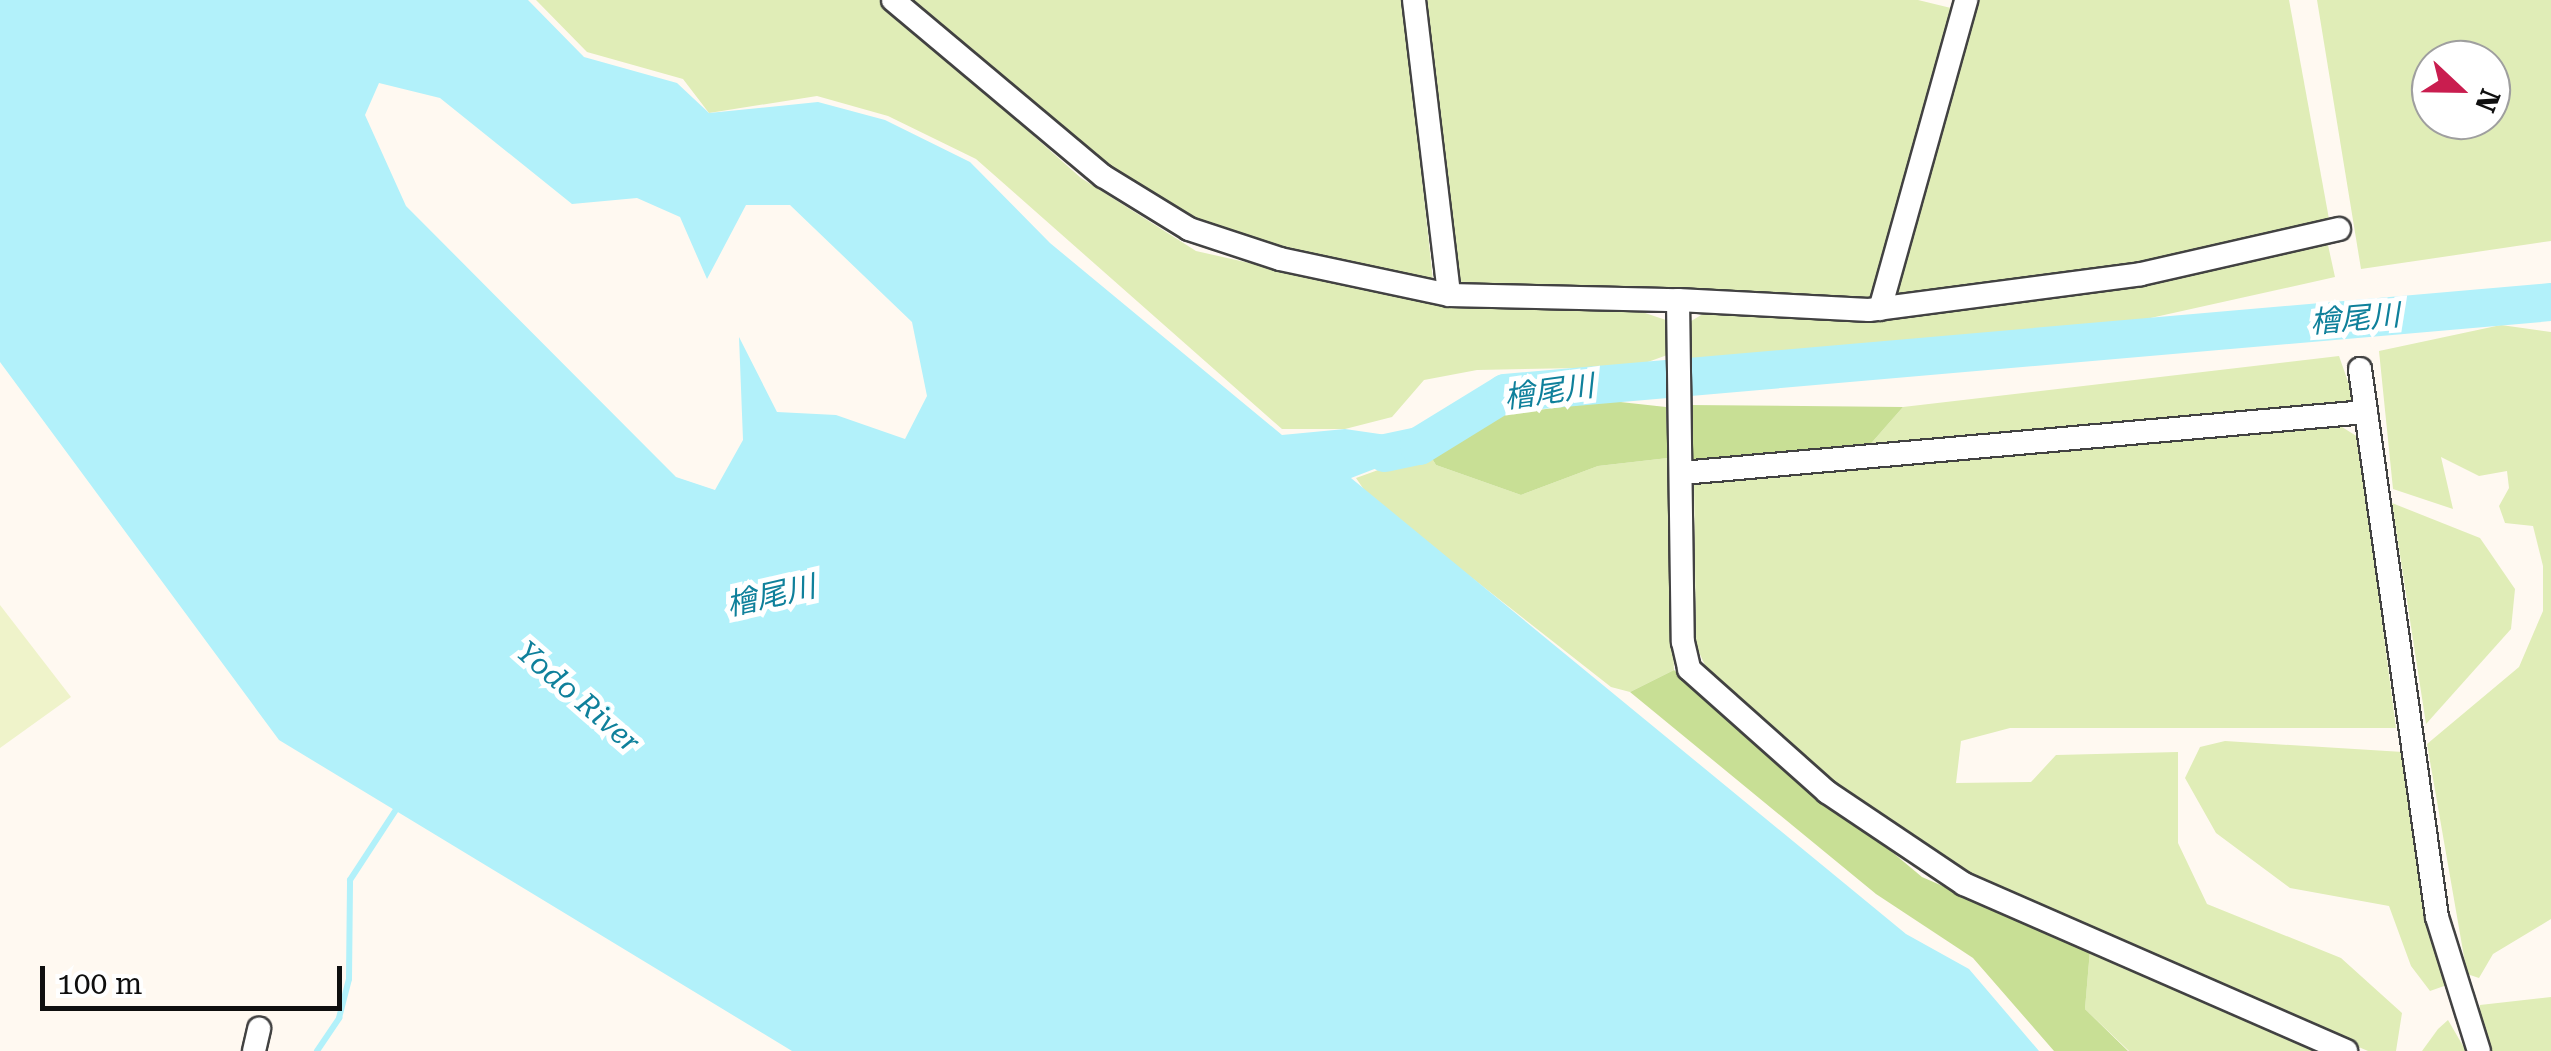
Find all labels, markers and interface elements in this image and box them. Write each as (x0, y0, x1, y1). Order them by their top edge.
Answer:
north arrow (2411, 40, 2511, 140)
text: N (2468, 84, 2507, 117)
water label: 檜尾川 (2309, 297, 2401, 341)
water label: 檜尾川 (1502, 368, 1596, 416)
water label: 檜尾川 (723, 568, 819, 624)
water label: Yodo River (509, 634, 647, 760)
scale bar (45, 946, 348, 1008)
text: 100 m (57, 966, 142, 1001)

